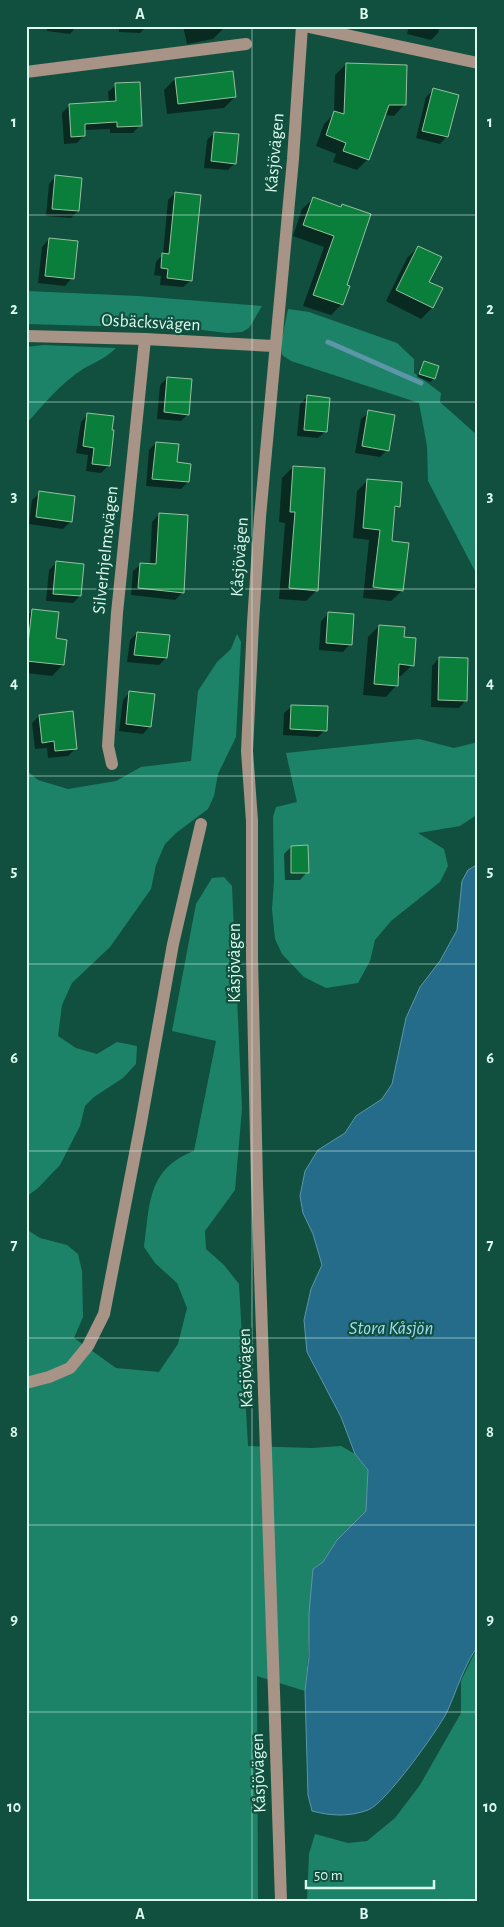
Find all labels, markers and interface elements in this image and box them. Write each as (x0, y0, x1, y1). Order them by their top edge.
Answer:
text: A (135, 6, 145, 22)
text: B (359, 6, 369, 22)
street label: Kåsjövägen (263, 112, 287, 194)
text: 1 (11, 114, 17, 130)
text: 1 (487, 114, 493, 130)
text: 2 (10, 301, 18, 317)
text: 2 (486, 301, 494, 317)
street label: Osbäcksvägen (101, 311, 201, 335)
street label: Silverhjelmsvägen (90, 485, 122, 615)
text: 3 (11, 488, 18, 504)
text: 3 (487, 488, 494, 504)
street label: Kåsjövägen (228, 516, 252, 598)
text: 4 (10, 675, 18, 691)
text: 4 (486, 675, 494, 691)
text: 5 (11, 863, 18, 879)
text: 5 (487, 863, 494, 879)
street label: Kåsjövägen (226, 923, 244, 1003)
text: 6 (10, 1050, 18, 1066)
text: 6 (486, 1050, 494, 1066)
text: 7 (11, 1237, 18, 1253)
text: 7 (487, 1237, 494, 1253)
water label: Stora Kåsjön (349, 1319, 433, 1338)
street label: Kåsjövägen (236, 1328, 256, 1408)
text: 8 (10, 1424, 18, 1440)
text: 8 (486, 1424, 494, 1440)
text: 9 (10, 1611, 18, 1627)
text: 9 (486, 1611, 494, 1627)
street label: Kåsjövägen (249, 1733, 269, 1813)
text: 10 (7, 1799, 21, 1815)
text: 10 (483, 1799, 497, 1815)
scale bar (306, 1857, 434, 1889)
text: 50 m (314, 1868, 343, 1883)
text: A (135, 1906, 145, 1922)
text: B (359, 1906, 369, 1922)

